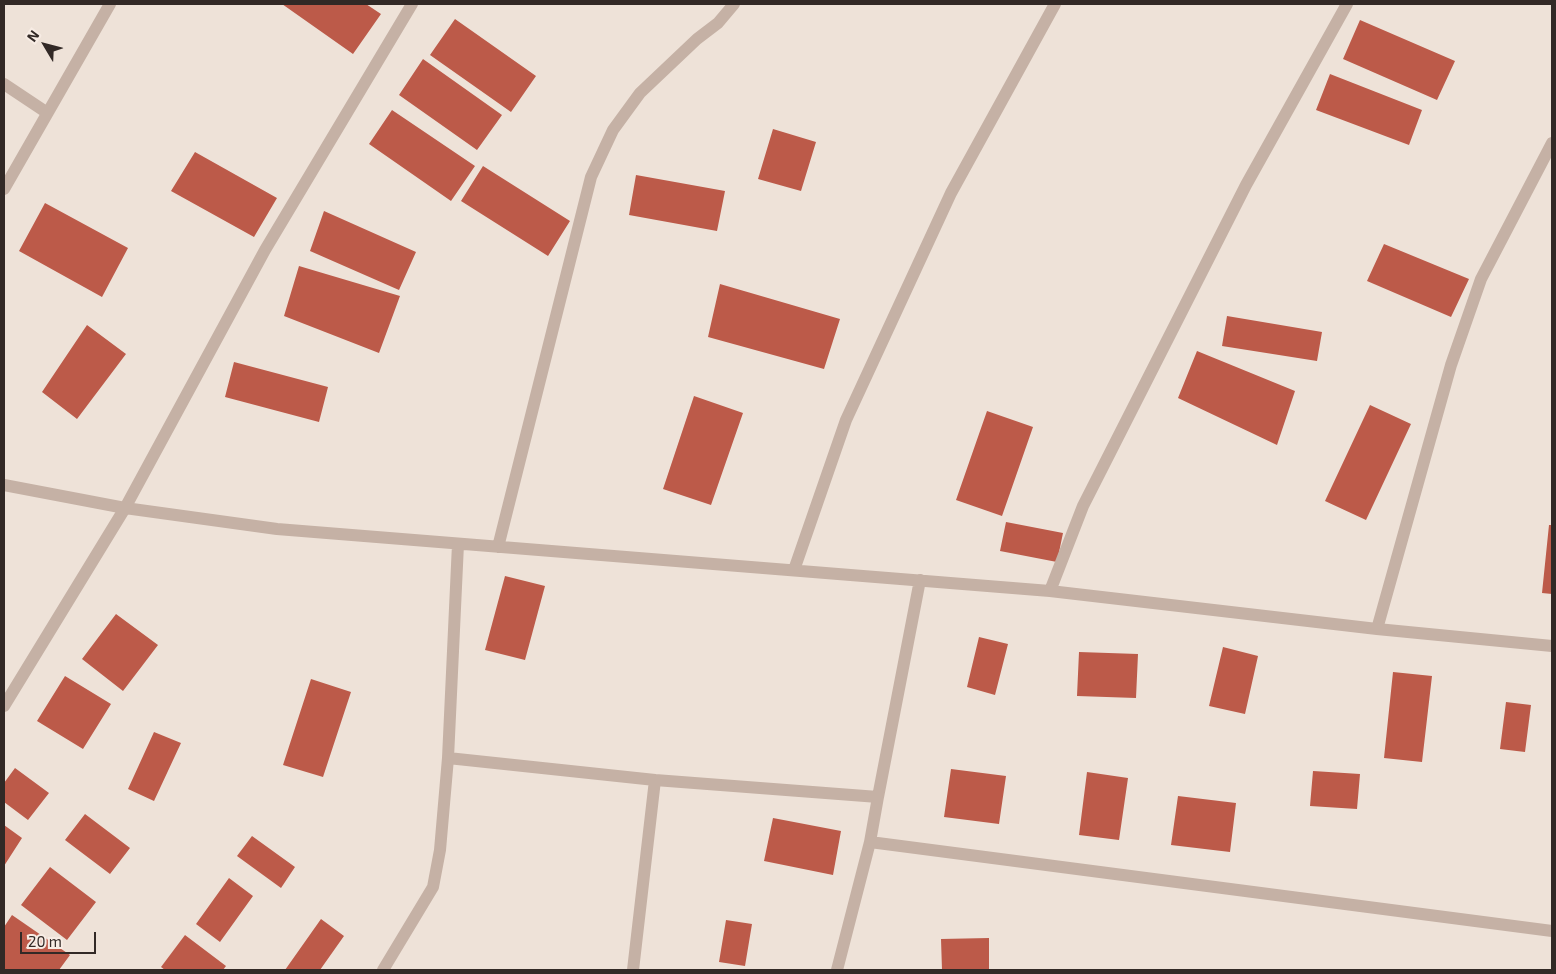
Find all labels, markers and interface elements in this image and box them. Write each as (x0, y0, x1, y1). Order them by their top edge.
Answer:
north arrow (20, 20, 70, 70)
text: N (23, 27, 42, 45)
scale bar (22, 922, 99, 954)
text: 20 m (28, 932, 62, 950)

